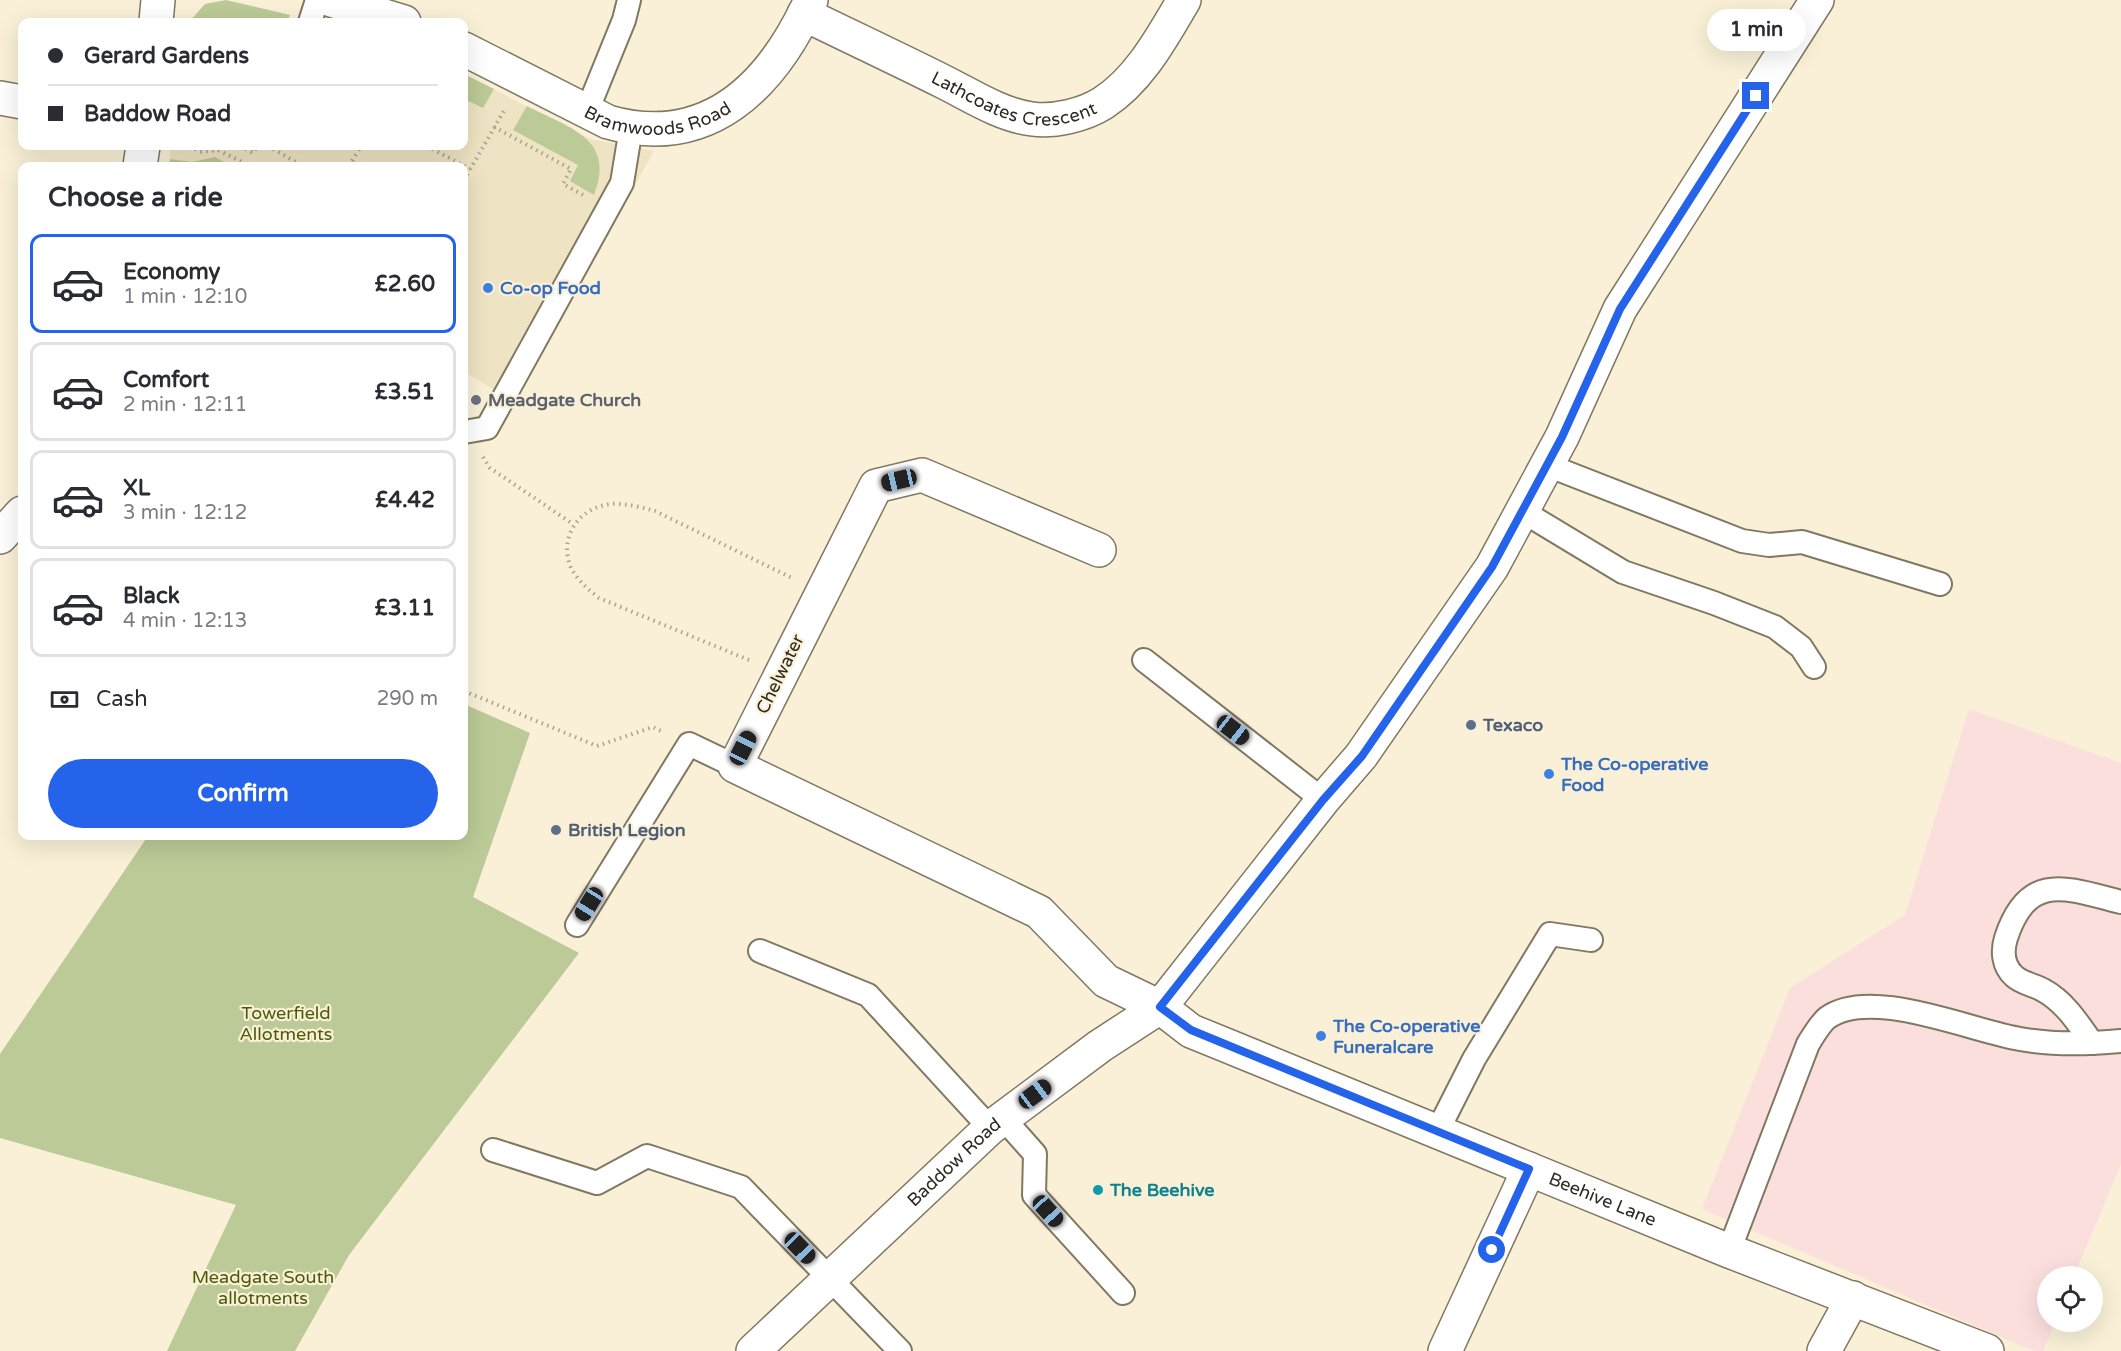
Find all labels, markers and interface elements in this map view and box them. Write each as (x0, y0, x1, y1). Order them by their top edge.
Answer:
callout: 1 min (1706, 9, 1806, 51)
text: 1 min (1730, 18, 1783, 42)
text: Gerard Gardens (84, 43, 249, 69)
street label: Lathcoates Crescent (928, 67, 1100, 131)
route end (1742, 82, 1769, 109)
street label: Bramwoods Road (581, 90, 733, 116)
text: Bramwoods Road (580, 97, 735, 140)
text: Baddow Road (84, 101, 231, 127)
text: Choose a ride (48, 181, 223, 214)
icon: car (51, 257, 105, 311)
text: Economy (123, 259, 220, 285)
text: £2.60 (375, 271, 435, 297)
place label: Co-op Food (500, 277, 601, 299)
marker: Co-op Food (481, 281, 495, 295)
text: 1 min · 12:10 (123, 285, 247, 309)
icon: car (51, 365, 105, 419)
text: Comfort (123, 367, 209, 393)
text: £3.51 (375, 379, 435, 405)
place label: Meadgate Church (488, 389, 641, 411)
text: 2 min · 12:11 (123, 393, 247, 417)
marker: Meadgate Church (469, 393, 483, 407)
car (879, 467, 919, 493)
icon: car (51, 473, 105, 527)
text: XL (123, 475, 150, 501)
text: £4.42 (375, 487, 435, 513)
text: 3 min · 12:12 (123, 501, 247, 525)
icon: car (51, 581, 105, 635)
text: Black (123, 583, 180, 609)
text: £3.11 (375, 595, 435, 621)
text: 4 min · 12:13 (123, 609, 247, 633)
street label: Chelwater (751, 630, 809, 717)
icon: cash (48, 683, 81, 716)
text: Cash (96, 686, 148, 712)
text: 290 m (377, 687, 438, 711)
car (1213, 712, 1253, 748)
place label: Texaco (1482, 714, 1543, 736)
marker: Texaco (1464, 718, 1478, 732)
car (727, 728, 759, 768)
place label: The Co-operative Food (1560, 753, 1708, 796)
button: Confirm (48, 759, 438, 828)
marker: The Co-operative Food (1542, 767, 1556, 781)
place label: British Legion (568, 819, 686, 841)
marker: British Legion (549, 823, 563, 837)
car (572, 884, 606, 924)
park label: Towerfield Allotments (239, 1002, 333, 1045)
place label: The Co-operative Funeralcare (1332, 1015, 1480, 1058)
marker: The Co-operative Funeralcare (1314, 1029, 1328, 1043)
car (1015, 1076, 1055, 1112)
street label: Baddow Road (903, 1113, 1005, 1211)
street label: Beehive Lane (1546, 1167, 1660, 1231)
place label: The Beehive (1109, 1179, 1215, 1201)
marker: The Beehive (1091, 1183, 1105, 1197)
car (1029, 1192, 1067, 1230)
car (781, 1229, 819, 1267)
route start (1478, 1236, 1505, 1263)
park label: Meadgate South allotments (192, 1266, 334, 1309)
map controls (2037, 1266, 2103, 1332)
button: locate (2037, 1266, 2103, 1332)

